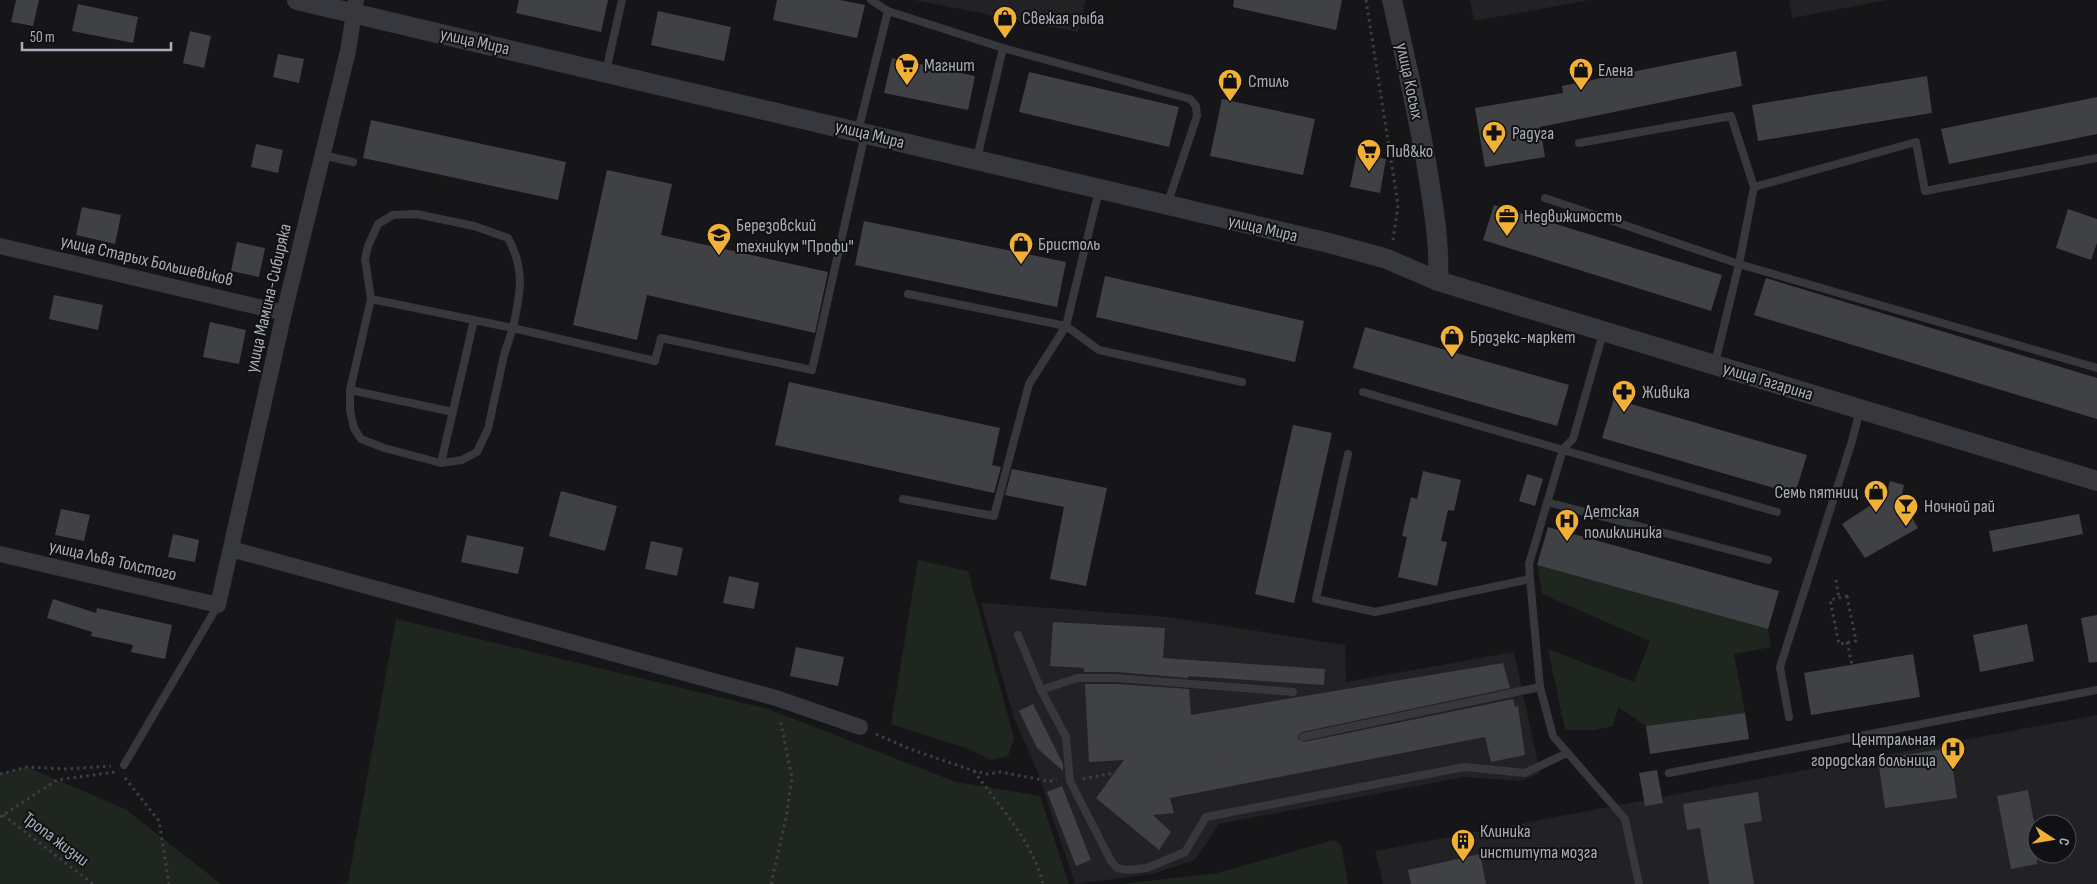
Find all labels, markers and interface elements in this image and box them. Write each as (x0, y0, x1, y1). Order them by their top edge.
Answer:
shop icon: Свежая рыба (992, 5, 1018, 39)
place label: Свежая рыба (1022, 8, 1104, 29)
scale bar (22, 20, 171, 52)
street label: улица Мира (438, 23, 512, 60)
text: 50 m (30, 28, 55, 47)
street label: улица Косых (1391, 41, 1428, 121)
supermarket icon: Магнит (894, 52, 920, 86)
place label: Магнит (924, 55, 975, 76)
shop icon: Елена (1568, 57, 1594, 91)
place label: Елена (1598, 60, 1634, 81)
shop icon: Стиль (1217, 68, 1243, 102)
place label: Стиль (1248, 71, 1289, 92)
street label: улица Мира (833, 116, 907, 153)
pharmacy icon: Радуга (1481, 120, 1507, 154)
place label: Радуга (1512, 123, 1554, 144)
supermarket icon: Пив&ко (1356, 138, 1382, 172)
place label: Пив&ко (1386, 141, 1433, 162)
office icon: Недвижимость (1494, 203, 1520, 237)
place label: Недвижимость (1524, 206, 1622, 227)
street label: улица Мира (1226, 210, 1300, 247)
place label: Березовский техникум "Профи" (736, 215, 854, 257)
street label: улица Мамина-Сибиряка (241, 221, 296, 375)
school or university icon: Березовский техникум "Профи" (706, 222, 732, 256)
street label: улица Старых Большевиков (59, 230, 235, 291)
shop icon: Бристоль (1008, 231, 1034, 265)
place label: Бристоль (1038, 234, 1100, 255)
shop icon: Брозекс-маркет (1439, 324, 1465, 358)
place label: Брозекс-маркет (1470, 327, 1575, 348)
street label: улица Гагарина (1720, 358, 1816, 405)
pharmacy icon: Живика (1611, 379, 1637, 413)
place label: Живика (1642, 382, 1690, 403)
shop icon: Семь пятниц (1863, 479, 1889, 513)
place label: Семь пятниц (1774, 482, 1858, 503)
bar icon: Ночной рай (1893, 493, 1919, 527)
place label: Ночной рай (1924, 496, 1995, 517)
place label: Детская поликлиника (1584, 501, 1662, 543)
hospital icon: Детская поликлиника (1554, 508, 1580, 542)
street label: улица Льва Толстого (47, 536, 179, 585)
place label: Центральная городская больница (1811, 729, 1936, 771)
hospital icon: Центральная городская больница (1940, 736, 1966, 770)
street label: Тропа жизни (19, 808, 93, 871)
north arrow (2027, 814, 2077, 864)
place label: Клиника института мозга (1480, 821, 1597, 863)
building icon: Клиника института мозга (1450, 828, 1476, 862)
text: С (2055, 836, 2073, 847)

